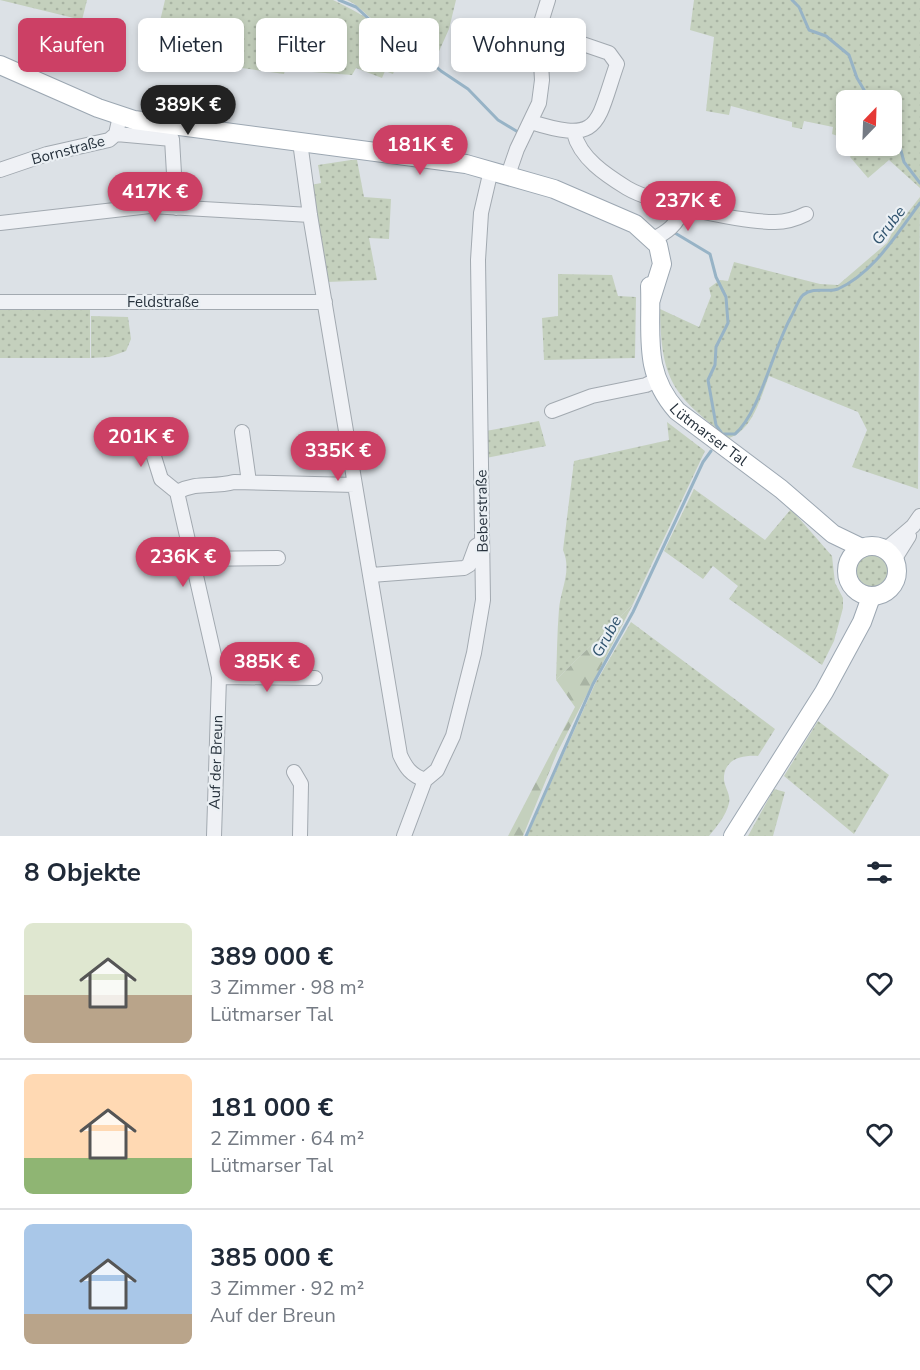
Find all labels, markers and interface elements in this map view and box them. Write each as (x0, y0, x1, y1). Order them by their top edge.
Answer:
chip: Kaufen (18, 18, 126, 72)
chip: Mieten (138, 18, 244, 72)
chip: Filter (256, 18, 347, 72)
chip: Neu (359, 18, 439, 72)
chip: Wohnung (451, 18, 586, 72)
pin: 389K € (139, 85, 237, 136)
north arrow (836, 90, 902, 156)
map controls (836, 90, 902, 156)
text: 389K € (155, 91, 221, 118)
pin: 181K € (371, 125, 469, 176)
street label: Bornstraße (29, 131, 107, 169)
text: 181K € (387, 131, 453, 158)
pin: 417K € (106, 172, 204, 223)
text: 417K € (122, 178, 188, 205)
pin: 237K € (639, 181, 737, 232)
text: 237K € (655, 187, 721, 214)
water label: Grube (867, 201, 911, 250)
street label: Feldstraße (127, 292, 199, 312)
street label: Lütmarser Tal (665, 399, 752, 471)
pin: 201K € (92, 417, 190, 468)
text: 201K € (108, 423, 174, 450)
pin: 335K € (289, 431, 387, 482)
text: 335K € (305, 437, 371, 464)
street label: Beberstraße (471, 469, 493, 553)
pin: 236K € (134, 537, 232, 588)
text: 236K € (150, 543, 216, 570)
water label: Grube (587, 611, 627, 661)
pin: 385K € (218, 642, 316, 693)
text: 385K € (234, 648, 300, 675)
street label: Auf der Breun (204, 714, 228, 810)
text: 8 Objekte (24, 855, 141, 890)
icon: filters (863, 856, 896, 889)
text: 389 000 € (210, 939, 333, 974)
icon: home (72, 947, 144, 1019)
icon: heart (863, 967, 896, 1000)
text: 3 Zimmer · 98 m² (210, 974, 364, 1001)
text: Lütmarser Tal (210, 1001, 333, 1028)
text: 181 000 € (210, 1090, 333, 1125)
icon: home (72, 1098, 144, 1170)
icon: heart (863, 1118, 896, 1151)
text: 2 Zimmer · 64 m² (210, 1125, 364, 1152)
text: Lütmarser Tal (210, 1152, 333, 1179)
text: 385 000 € (210, 1240, 333, 1275)
icon: home (72, 1248, 144, 1320)
icon: heart (863, 1268, 896, 1301)
text: 3 Zimmer · 92 m² (210, 1275, 364, 1302)
text: Auf der Breun (210, 1302, 336, 1329)

